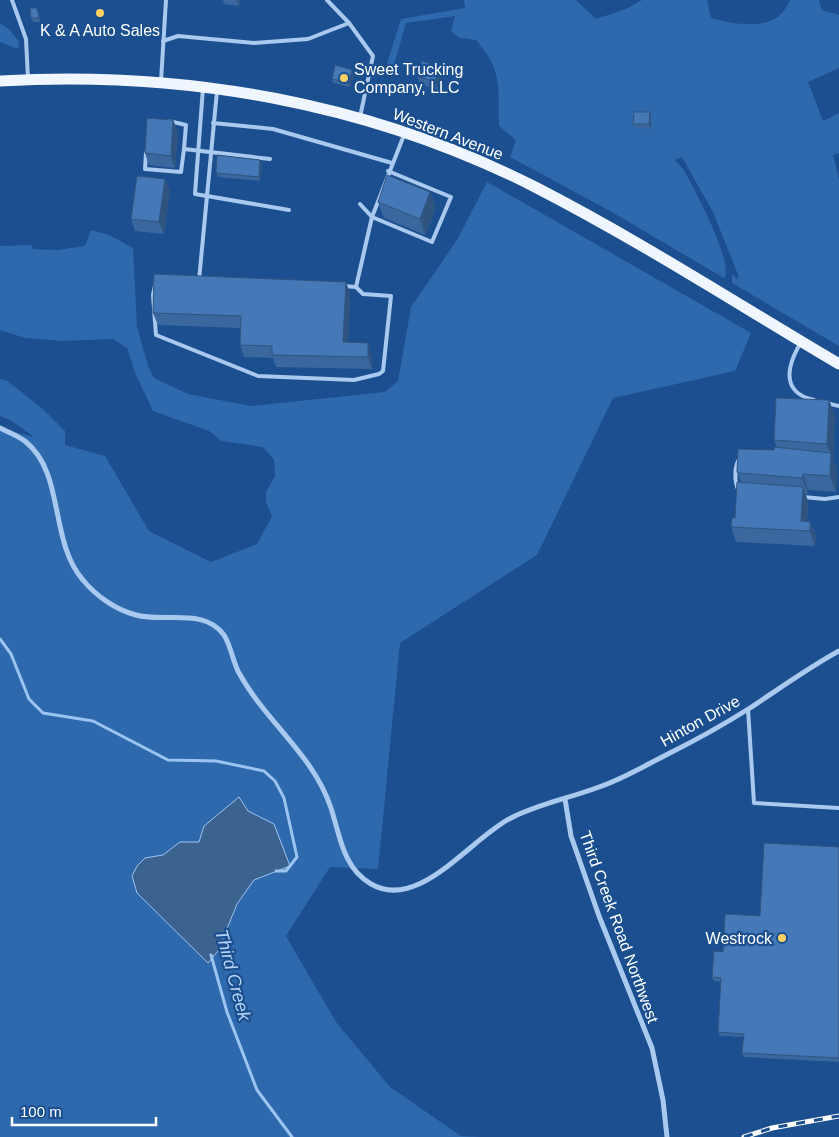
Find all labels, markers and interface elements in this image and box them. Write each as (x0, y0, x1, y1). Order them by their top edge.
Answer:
marker: K & A Auto Sales (94, 7, 106, 19)
place label: K & A Auto Sales (40, 22, 160, 39)
place label: Sweet Trucking Company, LLC (354, 61, 463, 96)
marker: Sweet Trucking Company, LLC (338, 72, 350, 84)
street label: Western Avenue (390, 105, 506, 163)
street label: Hinton Drive (657, 692, 743, 750)
street label: Third Creek Road Northwest (576, 829, 662, 1026)
water label: Third Creek (211, 927, 255, 1024)
place label: Westrock (706, 930, 773, 947)
marker: Westrock (776, 932, 788, 944)
scale bar (12, 1094, 156, 1126)
text: 100 m (20, 1103, 62, 1120)

